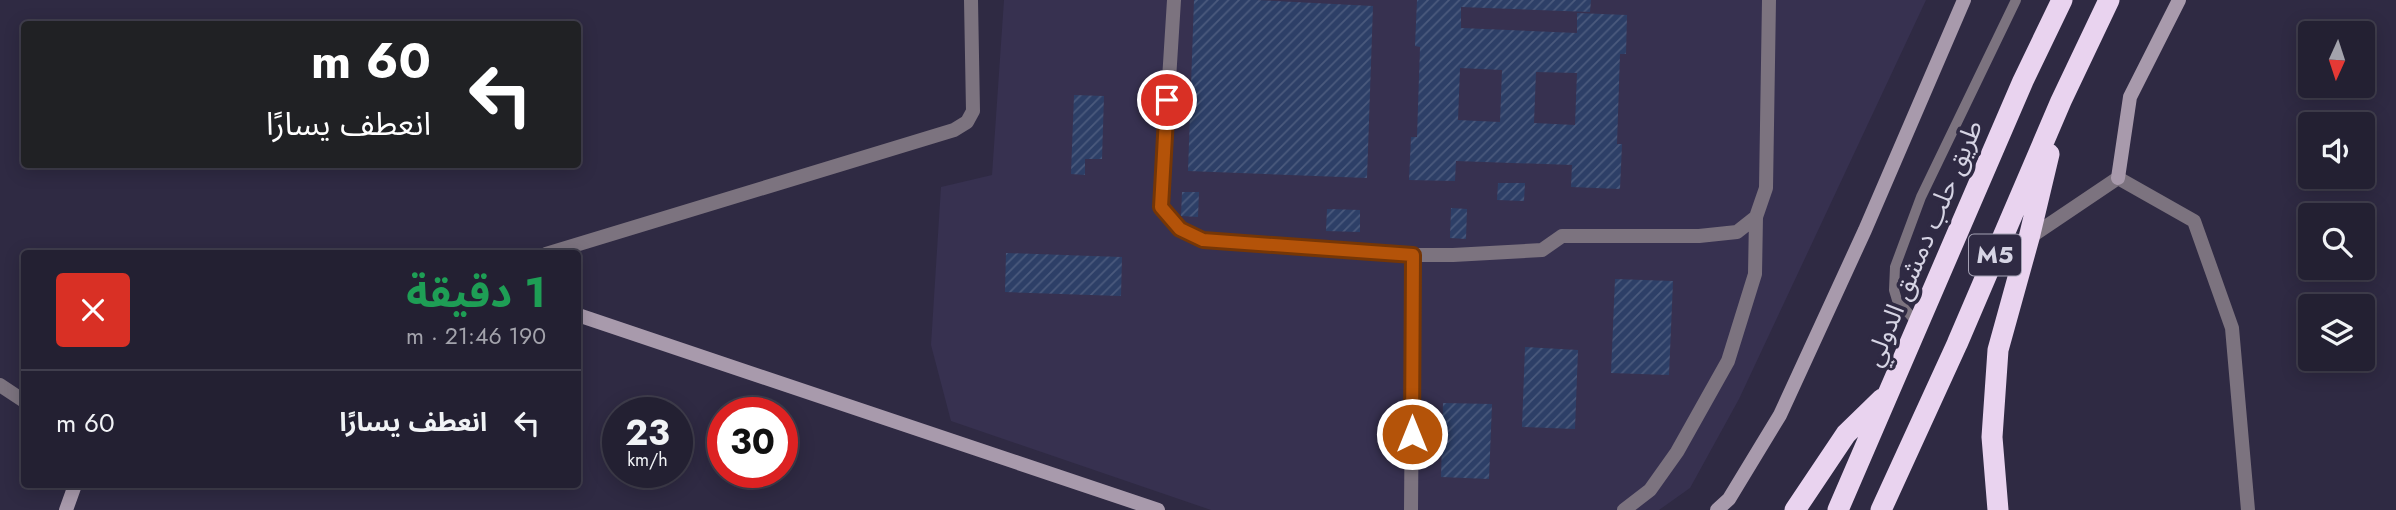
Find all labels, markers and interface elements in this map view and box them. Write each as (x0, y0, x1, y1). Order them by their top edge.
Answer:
north arrow (2298, 21, 2375, 98)
map controls (2298, 21, 2375, 371)
text: 60 m (311, 26, 431, 96)
icon: left (455, 49, 546, 140)
pin (1137, 70, 1197, 130)
icon: arrive (1148, 81, 1186, 119)
text: انعطف يسارًا (266, 101, 431, 147)
button: sound (2298, 112, 2375, 189)
street label: طريق حلب دمشق الدولي (1854, 114, 1993, 372)
button: search (2298, 203, 2375, 280)
road number: M5 (1969, 234, 2021, 276)
text: 1 دقيقة (406, 262, 546, 323)
button: close (56, 273, 130, 347)
button: layers (2298, 294, 2375, 371)
text: 190 m · 21:46 (406, 319, 546, 353)
speed limit sign: 30 (707, 397, 798, 488)
position arrow (1375, 397, 1449, 471)
text: انعطف يسارًا (340, 403, 487, 441)
text: 60 m (56, 404, 115, 442)
icon: left (508, 404, 546, 442)
text: 23 (625, 408, 670, 458)
text: km/h (627, 447, 668, 473)

